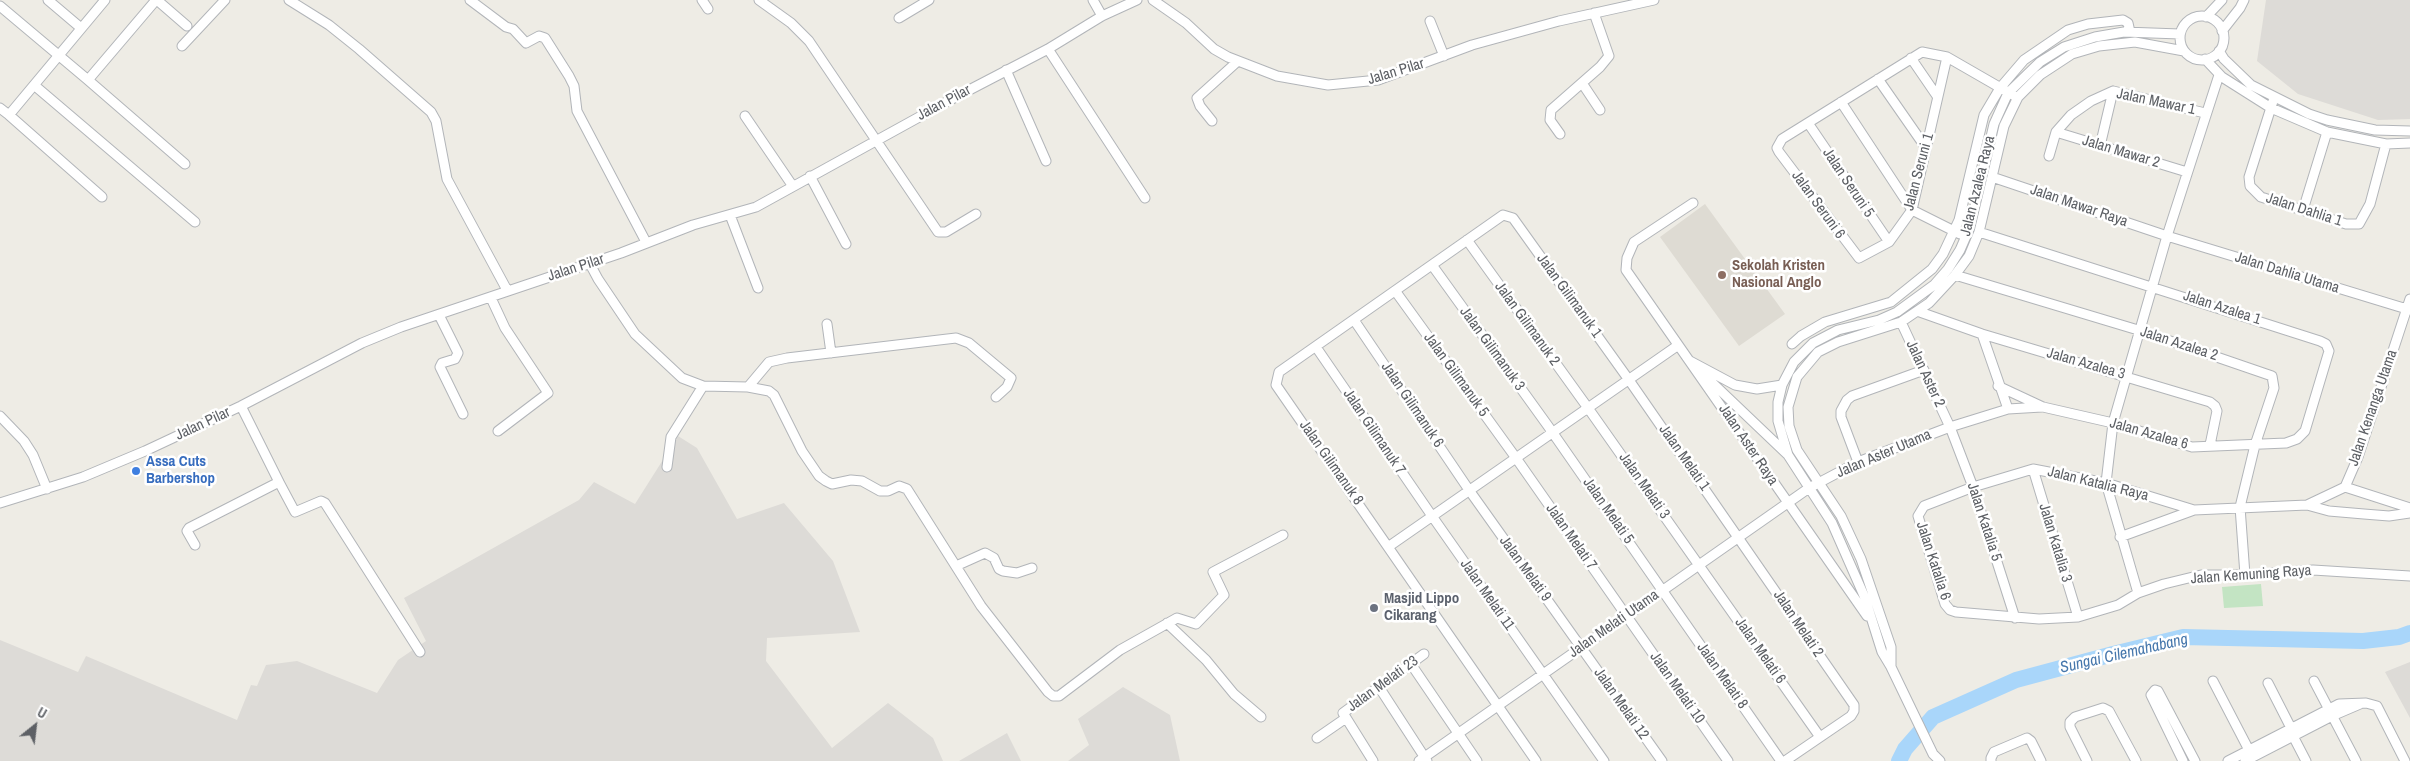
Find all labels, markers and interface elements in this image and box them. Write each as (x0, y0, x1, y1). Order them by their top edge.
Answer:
street label: Jalan Pilar (1366, 55, 1426, 89)
street label: Jalan Pilar (914, 81, 974, 125)
street label: Jalan Mawar 1 (2115, 85, 2197, 119)
street label: Jalan Seruni 1 (1900, 131, 1938, 213)
street label: Jalan Mawar 2 (2080, 132, 2162, 172)
street label: Jalan Azalea Raya (1957, 134, 1999, 238)
street label: Jalan Seruni 5 (1818, 145, 1878, 221)
street label: Jalan Seruni 6 (1787, 168, 1849, 242)
street label: Jalan Mawar Raya (2028, 181, 2130, 231)
street label: Jalan Dahlia 1 (2264, 189, 2344, 231)
street label: Jalan Dahlia Utama (2233, 249, 2341, 297)
street label: Jalan Pilar (546, 250, 606, 286)
street label: Jalan Gilimanuk 1 (1533, 251, 1605, 341)
place label: Sekolah Kristen Nasional Anglo (1732, 257, 1825, 292)
marker: Sekolah Kristen Nasional Anglo (1716, 269, 1728, 281)
street label: Jalan Gilimanuk 2 (1491, 279, 1563, 369)
street label: Jalan Azalea 1 (2181, 287, 2263, 329)
street label: Jalan Gilimanuk 3 (1456, 304, 1528, 394)
street label: Jalan Azalea 2 (2138, 323, 2220, 365)
street label: Jalan Gilimanuk 5 (1420, 330, 1492, 420)
street label: Jalan Aster 2 (1902, 338, 1948, 410)
street label: Jalan Azalea 3 (2045, 344, 2127, 384)
street label: Jalan Kenanga Utama (2345, 348, 2401, 468)
street label: Jalan Gilimanuk 6 (1377, 359, 1447, 451)
street label: Jalan Gilimanuk 7 (1339, 386, 1409, 478)
street label: Jalan Aster Raya (1714, 401, 1782, 489)
street label: Jalan Pilar (173, 404, 233, 444)
street label: Jalan Azalea 6 (2108, 414, 2190, 454)
street label: Jalan Gilimanuk 8 (1295, 417, 1367, 509)
street label: Jalan Melati 1 (1655, 421, 1713, 495)
street label: Jalan Aster Utama (1834, 426, 1934, 482)
street label: Jalan Melati 3 (1615, 449, 1673, 523)
place label: Assa Cuts Barbershop (146, 453, 215, 488)
street label: Jalan Katalia Raya (2046, 463, 2150, 505)
marker: Assa Cuts Barbershop (130, 465, 142, 477)
street label: Jalan Melati 5 (1579, 474, 1637, 548)
street label: Jalan Katalia 5 (1963, 481, 2005, 563)
street label: Jalan Melati 7 (1542, 500, 1600, 574)
street label: Jalan Katalia 3 (2034, 501, 2076, 585)
street label: Jalan Katalia 6 (1912, 520, 1954, 602)
street label: Jalan Melati 9 (1495, 533, 1555, 605)
street label: Jalan Melati 11 (1456, 556, 1518, 634)
street label: Jalan Kemuning Raya (2190, 562, 2312, 588)
street label: Jalan Melati Utama (1565, 586, 1663, 662)
street label: Jalan Melati 2 (1769, 587, 1827, 661)
place label: Masjid Lippo Cikarang (1384, 590, 1459, 625)
marker: Masjid Lippo Cikarang (1368, 602, 1380, 614)
street label: Jalan Melati 6 (1731, 614, 1789, 688)
water label: Sungai Cilemahabang (2058, 630, 2190, 678)
street label: Jalan Melati 8 (1693, 639, 1751, 713)
street label: Jalan Melati 10 (1646, 649, 1708, 727)
street label: Jalan Melati 23 (1344, 652, 1422, 716)
street label: Jalan Melati 12 (1590, 665, 1652, 743)
north arrow (10, 701, 60, 751)
text: U (34, 703, 50, 723)

